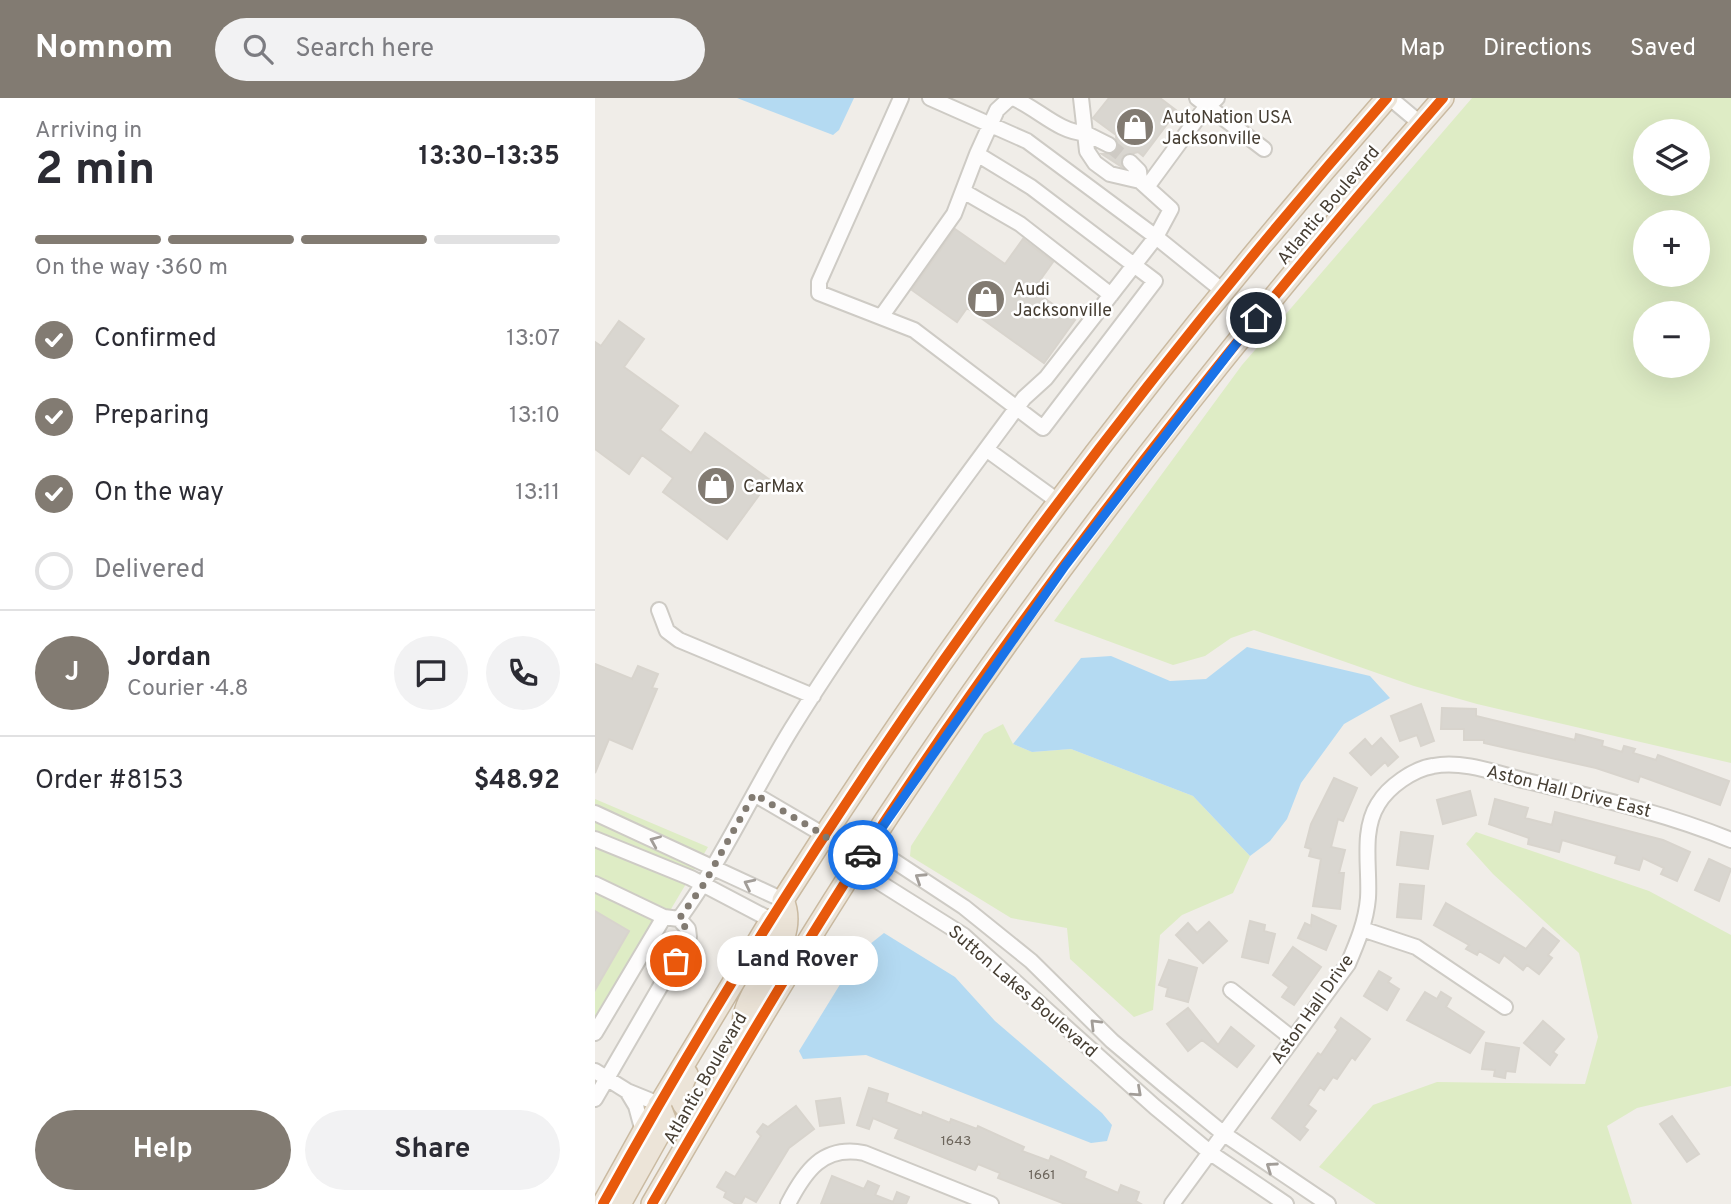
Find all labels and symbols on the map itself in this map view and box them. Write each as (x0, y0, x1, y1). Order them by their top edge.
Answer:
shop icon: AutoNation USA Jacksonville (1114, 106, 1156, 148)
place label: AutoNation USA Jacksonville (1162, 107, 1293, 151)
street label: Atlantic Boulevard (1273, 142, 1386, 270)
shop icon: Audi Jacksonville (965, 278, 1007, 320)
place label: Audi Jacksonville (1013, 279, 1112, 323)
pin (1226, 288, 1286, 348)
shop icon: CarMax (695, 465, 737, 507)
place label: CarMax (743, 476, 804, 499)
street label: Aston Hall Drive East (1484, 761, 1653, 824)
courier (828, 820, 898, 890)
one-way arrow (649, 835, 662, 849)
one-way arrow (915, 874, 928, 887)
one-way arrow (744, 878, 756, 892)
street label: Sutton Lakes Boulevard (943, 921, 1101, 1063)
pin (646, 931, 706, 991)
callout: Land Rover (718, 936, 879, 986)
street label: Aston Hall Drive (1267, 950, 1360, 1069)
street label: Atlantic Boulevard (659, 1009, 753, 1149)
one-way arrow (1090, 1019, 1103, 1032)
one-way arrow (1129, 1084, 1142, 1096)
house number: 1643 (941, 1133, 971, 1150)
one-way arrow (1266, 1163, 1279, 1175)
house number: 1661 (1028, 1167, 1056, 1184)

